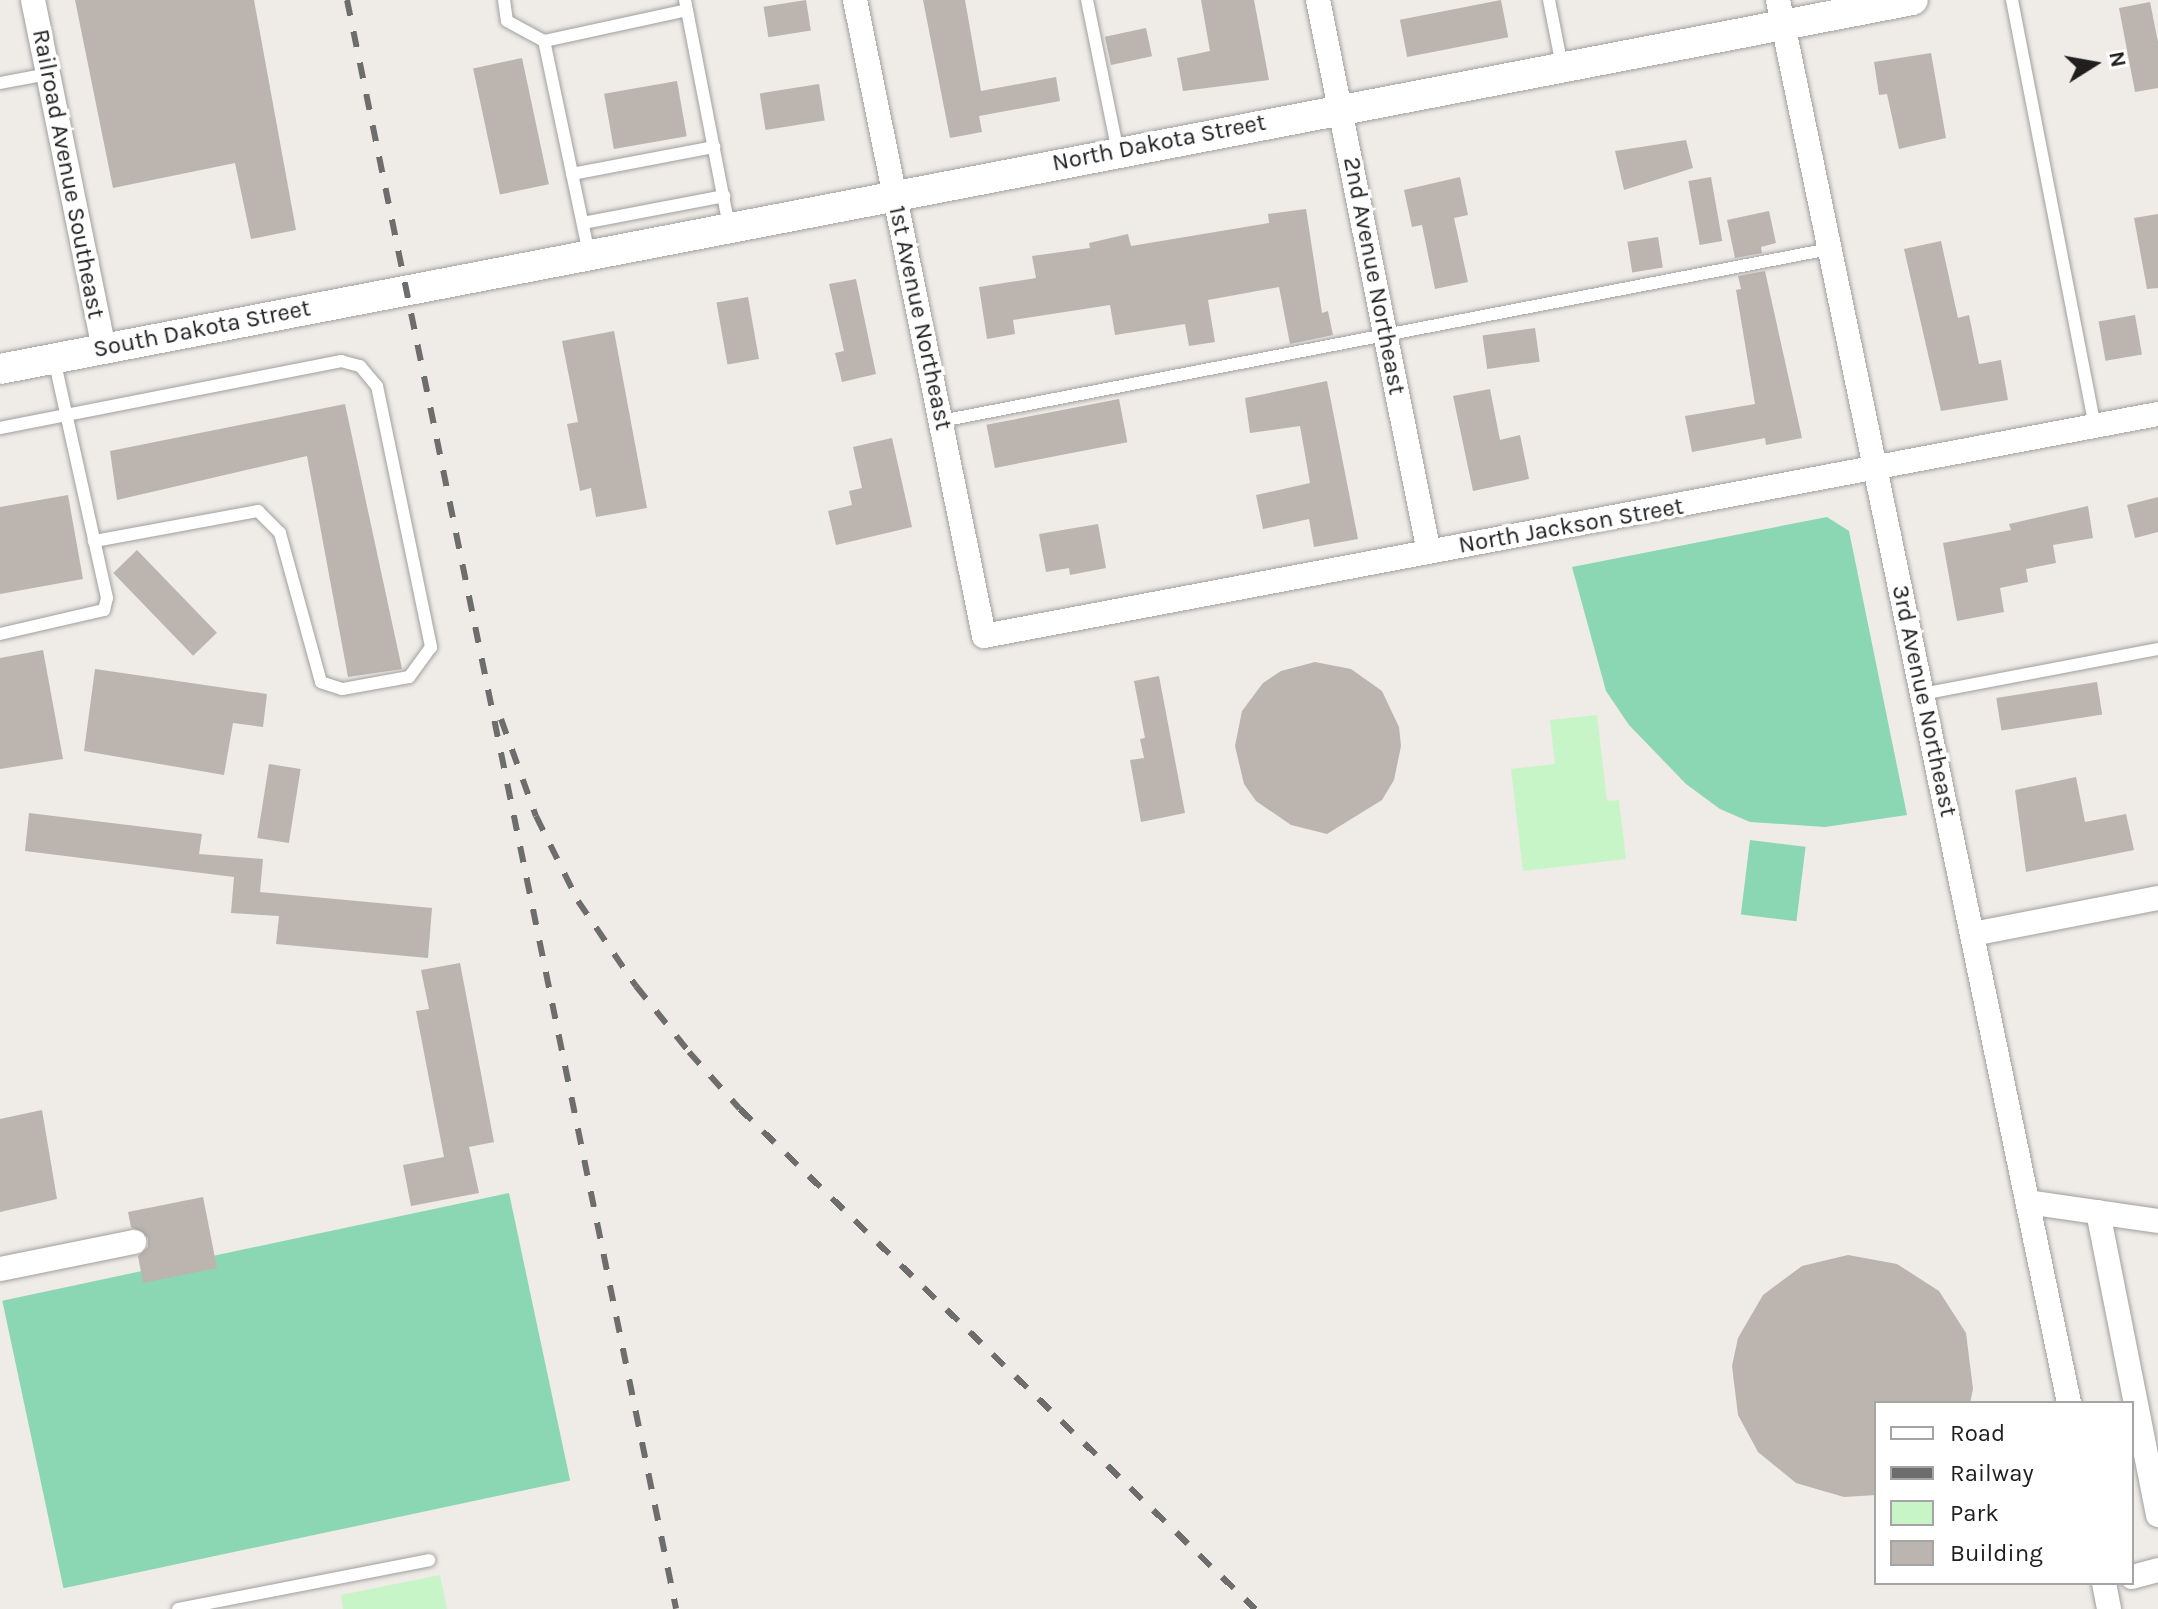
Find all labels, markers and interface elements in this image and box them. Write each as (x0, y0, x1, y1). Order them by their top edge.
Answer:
north arrow (2054, 24, 2134, 104)
street label: Railroad Avenue Southeast (26, 27, 110, 321)
text: N (2103, 49, 2132, 70)
street label: North Dakota Street (1050, 108, 1268, 178)
street label: 2nd Avenue Northeast (1337, 155, 1411, 397)
street label: 1st Avenue Northeast (882, 203, 958, 433)
street label: South Dakota Street (91, 294, 313, 364)
street label: North Jackson Street (1456, 492, 1686, 560)
street label: 3rd Avenue Northeast (1885, 582, 1963, 820)
legend (1874, 1401, 2134, 1585)
text: Road (1950, 1419, 2005, 1447)
text: Railway (1950, 1459, 2034, 1487)
text: Park (1950, 1499, 1999, 1527)
text: Building (1950, 1539, 2043, 1567)

